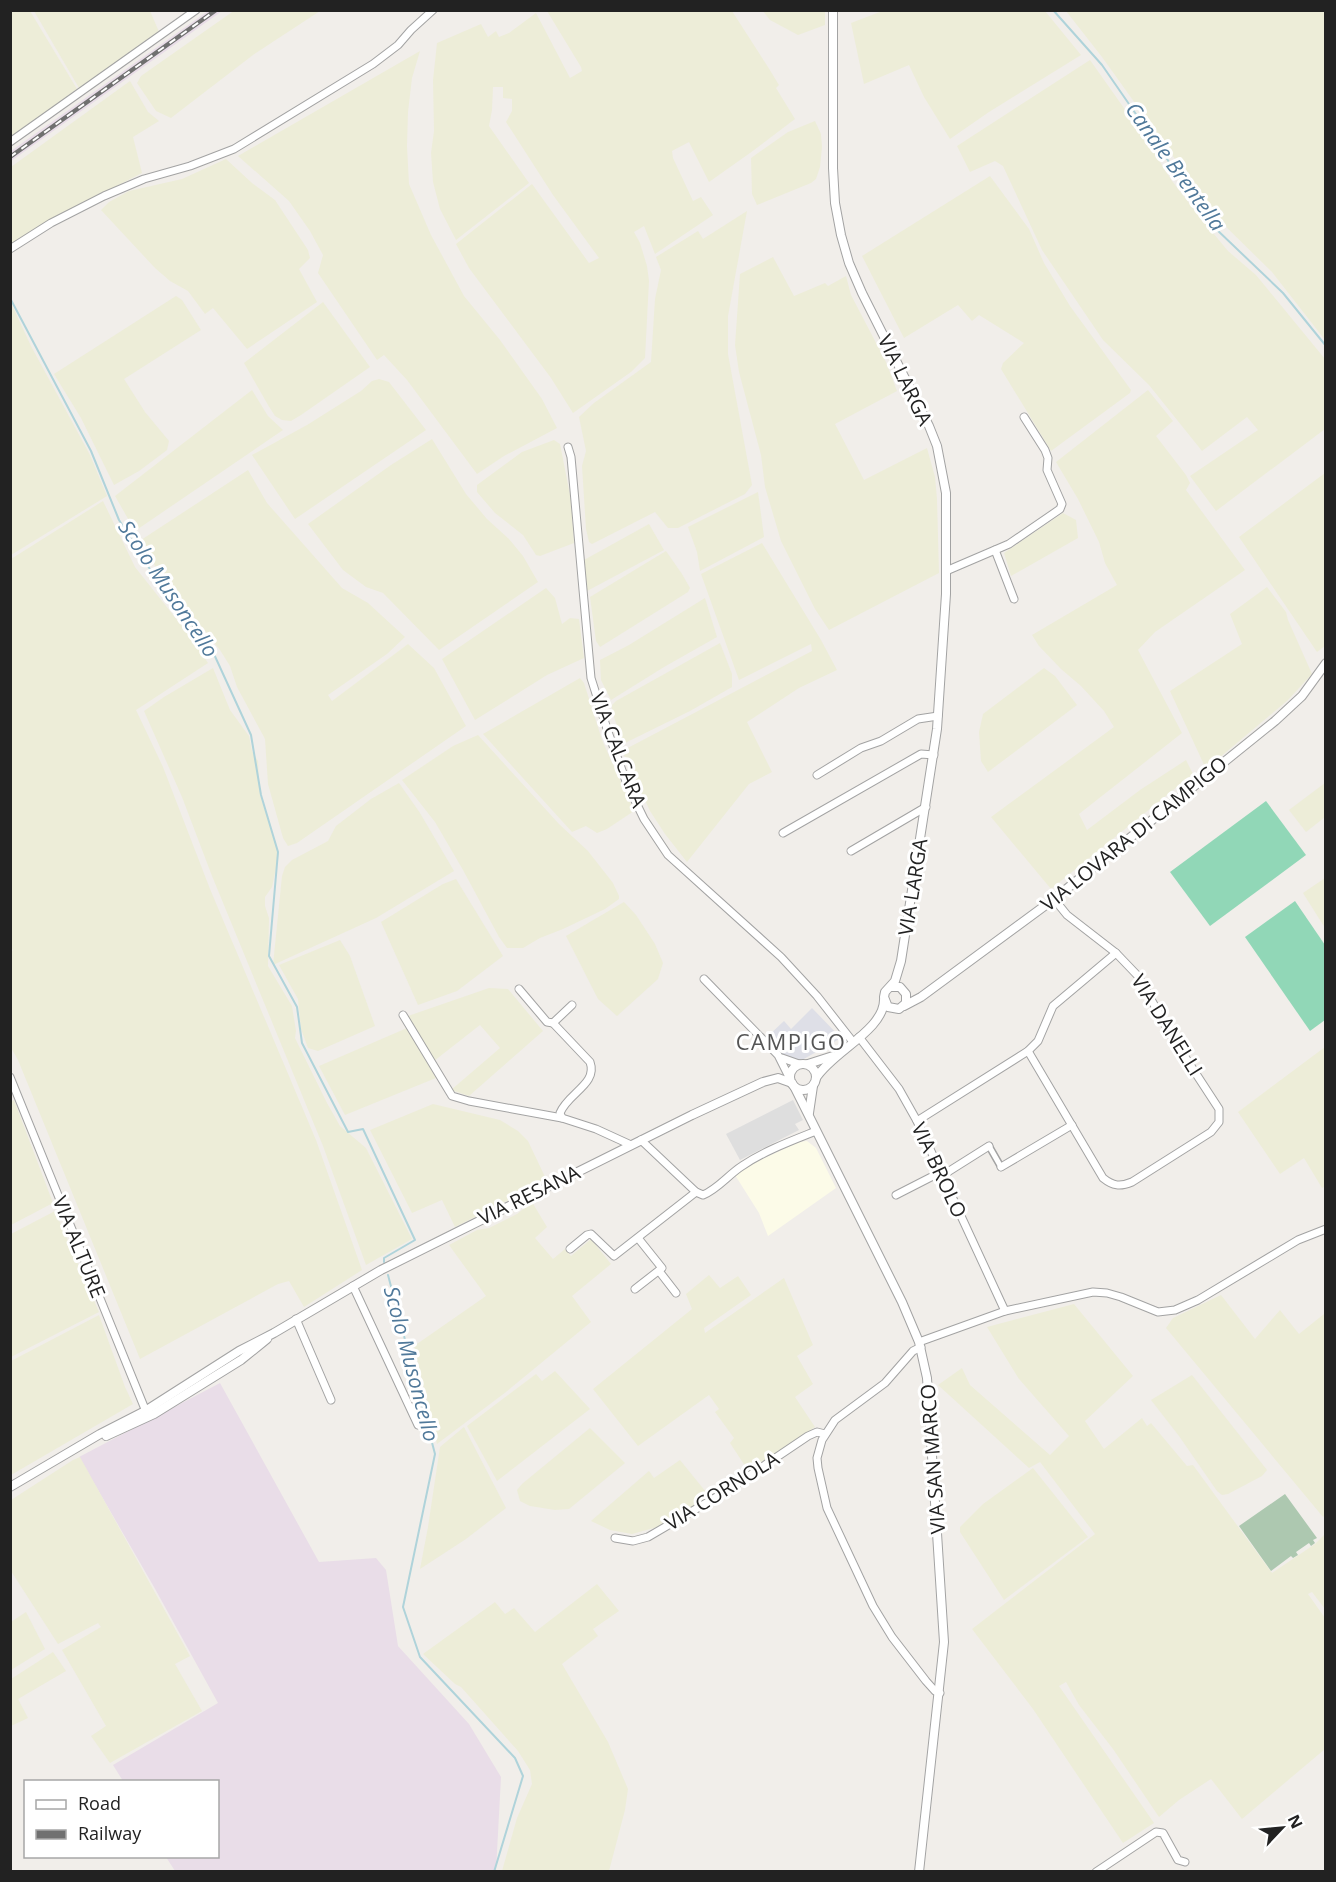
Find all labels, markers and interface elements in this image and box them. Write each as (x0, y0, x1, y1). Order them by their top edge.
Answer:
water label: Canale Brentella (1120, 96, 1232, 237)
street label: VIA LARGA (872, 330, 939, 430)
water label: Scolo Musoncello (113, 514, 225, 662)
street label: VIA CALCARA (584, 688, 653, 812)
street label: VIA LOVARA DI CAMPIGO (1035, 750, 1232, 917)
street label: VIA LARGA (892, 836, 934, 937)
street label: VIA DANELLI (1125, 969, 1209, 1081)
district label: CAMPIGO (736, 1026, 846, 1056)
street label: VIA BROLO (906, 1118, 973, 1222)
street label: VIA RESANA (473, 1158, 585, 1231)
street label: VIA ALTURE (47, 1192, 112, 1302)
water label: Scolo Musoncello (378, 1283, 446, 1444)
street label: VIA SAN MARCO (914, 1383, 951, 1535)
street label: VIA CORNOLA (660, 1445, 784, 1536)
legend (24, 1780, 219, 1858)
text: Road (78, 1791, 121, 1815)
north arrow (1252, 1798, 1312, 1858)
text: N (1283, 1811, 1308, 1832)
text: Railway (78, 1821, 142, 1845)

